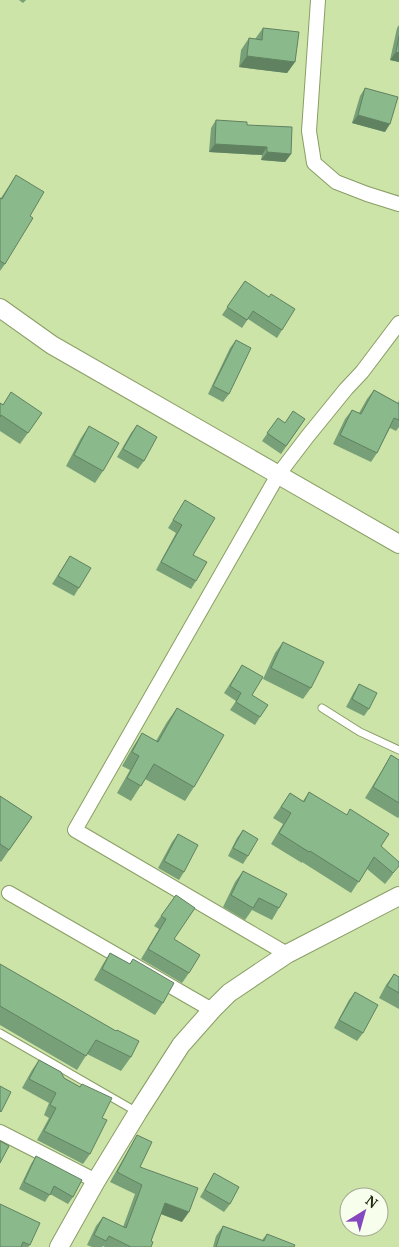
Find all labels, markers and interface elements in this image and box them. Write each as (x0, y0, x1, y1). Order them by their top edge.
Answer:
north arrow (339, 1187, 389, 1237)
text: N (362, 1190, 382, 1212)

